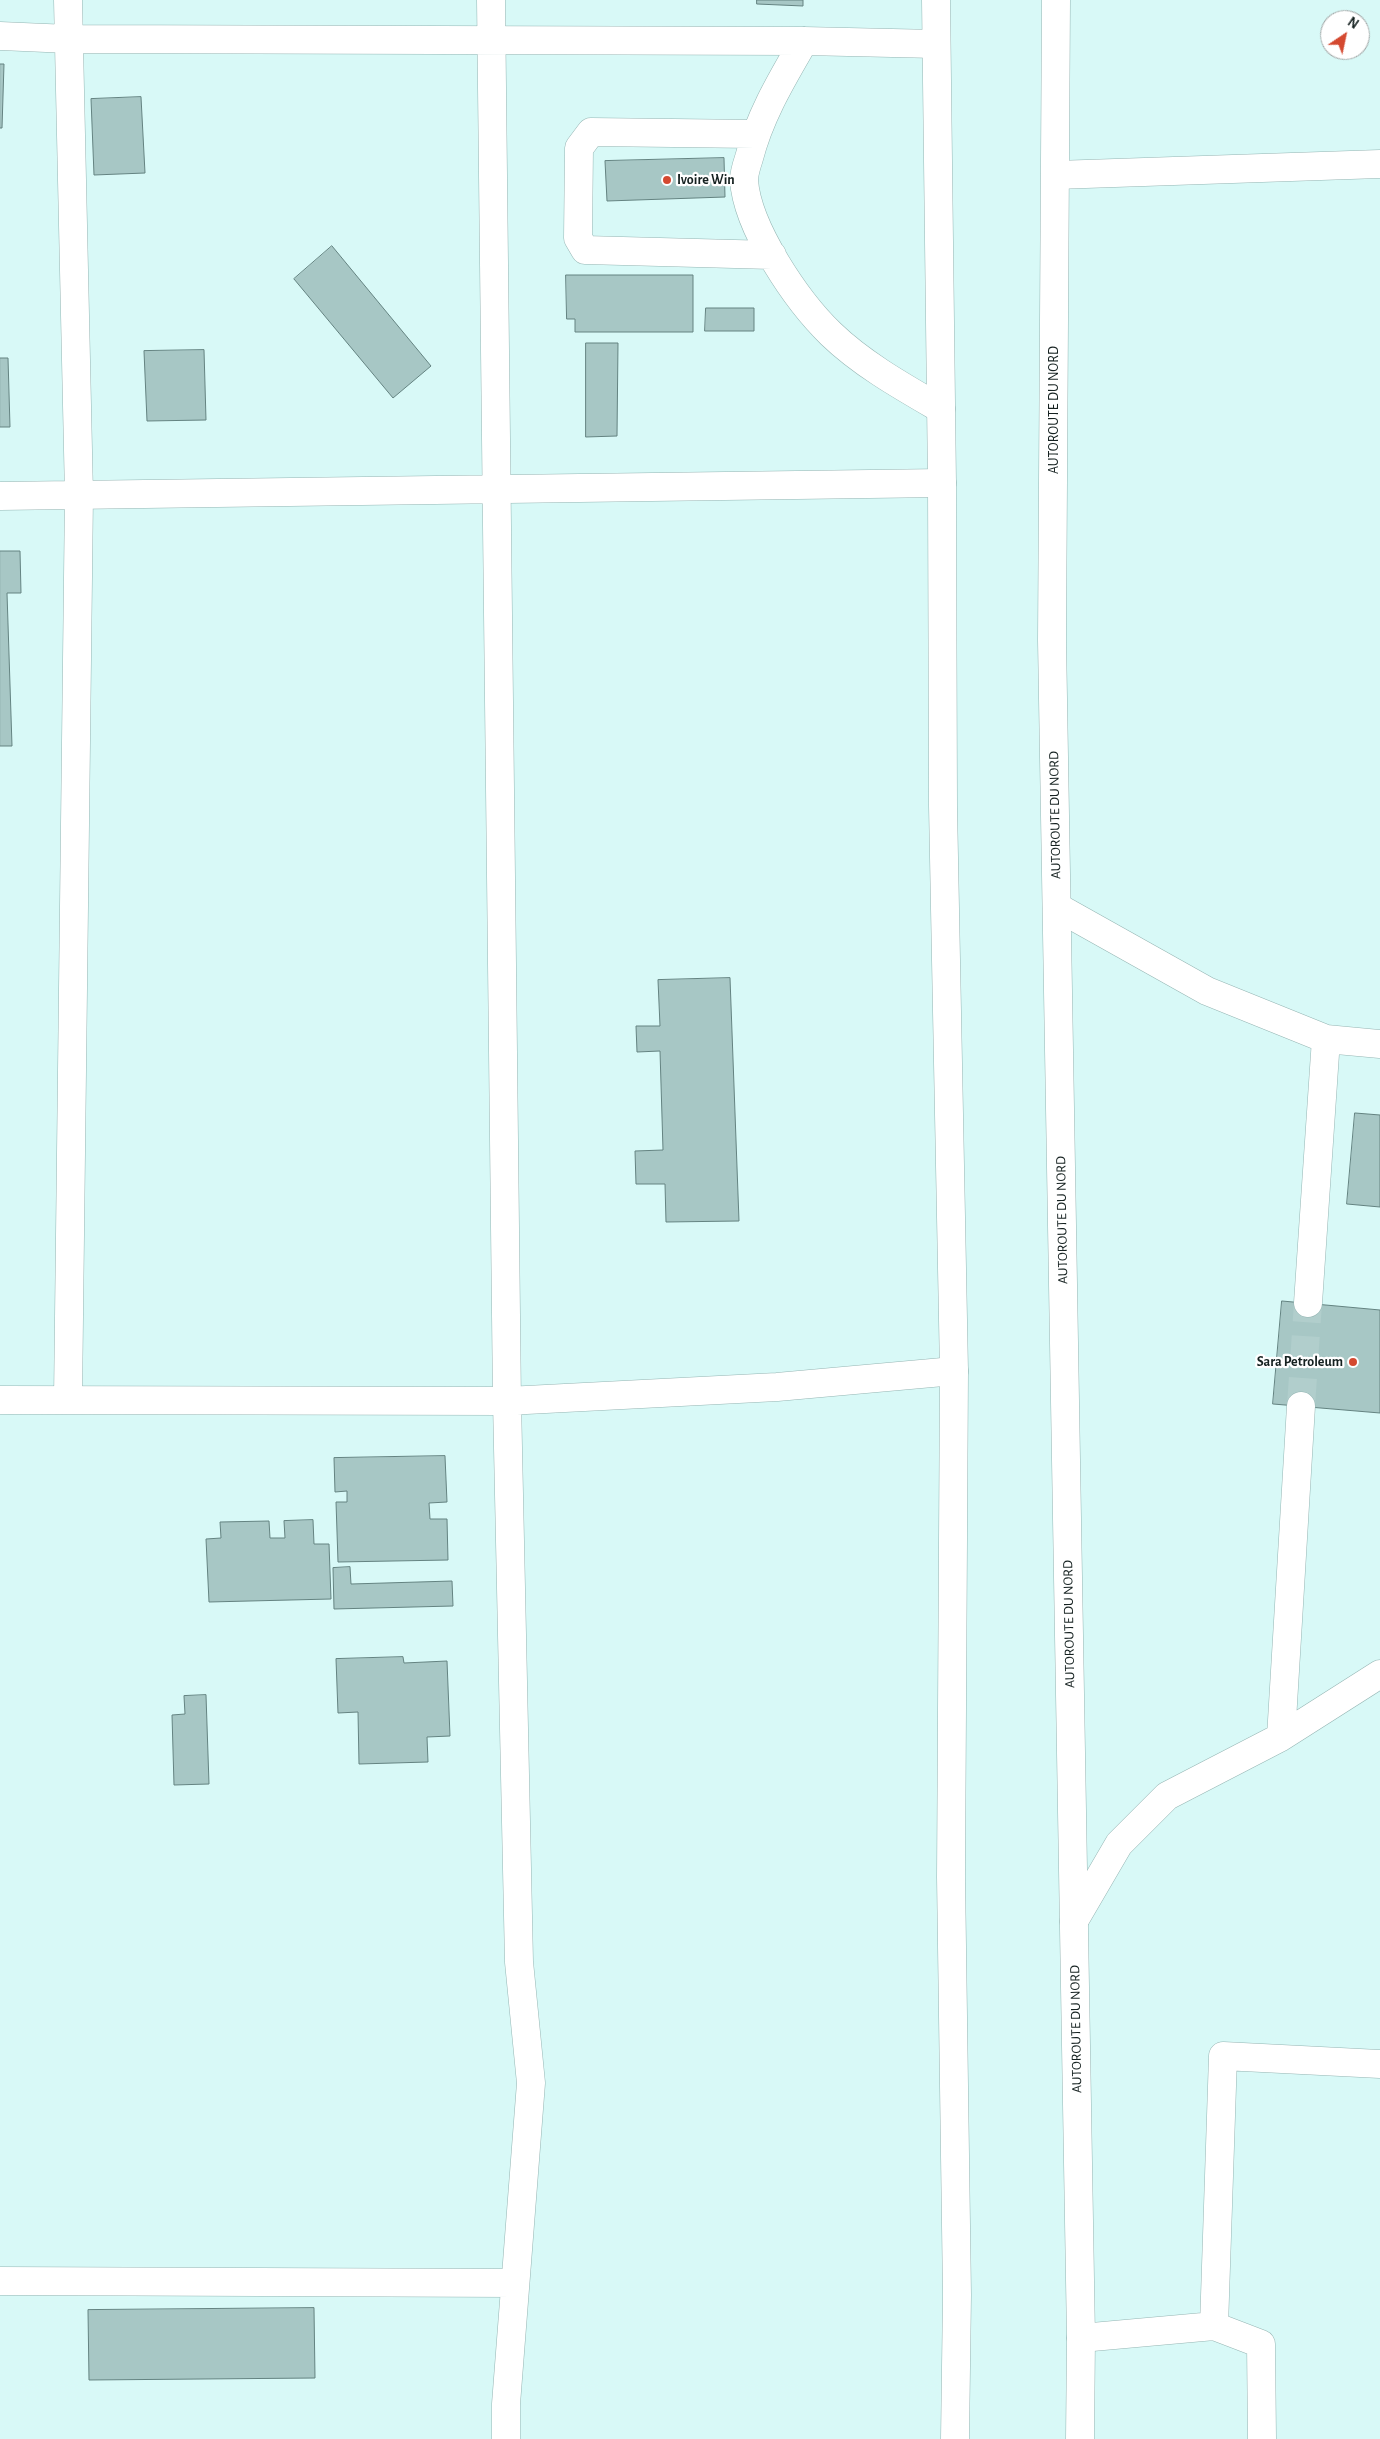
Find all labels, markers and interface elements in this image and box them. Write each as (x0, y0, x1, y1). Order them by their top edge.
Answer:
north arrow (1320, 10, 1370, 60)
text: N (1345, 15, 1361, 32)
place label: Ivoire Win (677, 172, 735, 188)
marker: Ivoire Win (661, 174, 673, 186)
street label: AUTOROUTE DU NORD (1046, 346, 1062, 474)
street label: AUTOROUTE DU NORD (1045, 751, 1065, 879)
street label: AUTOROUTE DU NORD (1052, 1156, 1072, 1284)
place label: Sara Petroleum (1257, 1354, 1343, 1370)
marker: Sara Petroleum (1347, 1356, 1359, 1368)
street label: AUTOROUTE DU NORD (1059, 1560, 1079, 1688)
street label: AUTOROUTE DU NORD (1066, 1965, 1086, 2093)

